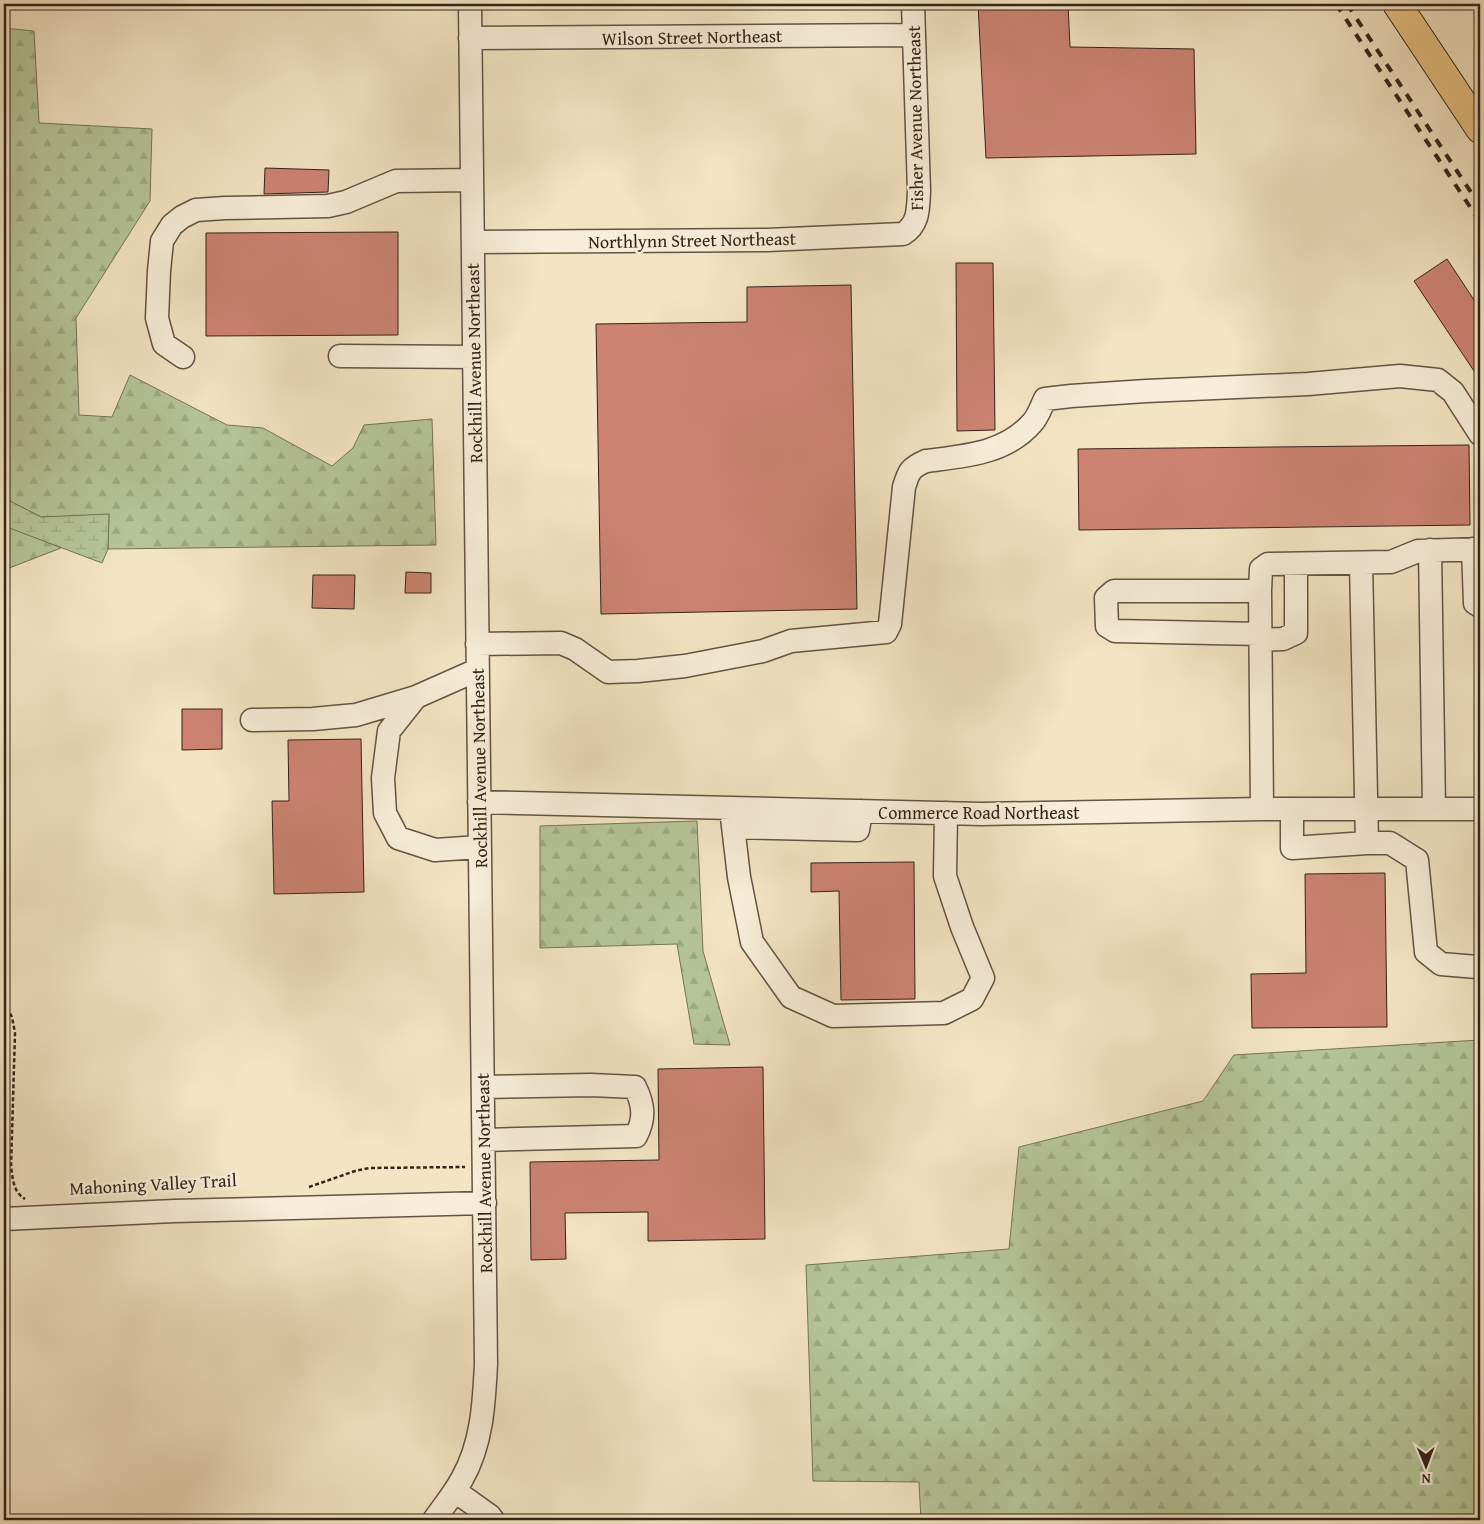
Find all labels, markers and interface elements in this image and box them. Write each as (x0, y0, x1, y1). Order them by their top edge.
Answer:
street label: Wilson Street Northeast (601, 22, 783, 52)
street label: Fisher Avenue Northeast (900, 24, 930, 211)
street label: Northlynn Street Northeast (588, 225, 797, 255)
street label: Rockhill Avenue Northeast (459, 262, 489, 463)
street label: Rockhill Avenue Northeast (464, 667, 494, 868)
street label: Commerce Road Northeast (878, 799, 1080, 826)
street label: Rockhill Avenue Northeast (469, 1072, 499, 1273)
street label: Mahoning Valley Trail (69, 1166, 237, 1202)
north arrow (1402, 1442, 1452, 1492)
text: N (1421, 1469, 1431, 1489)

